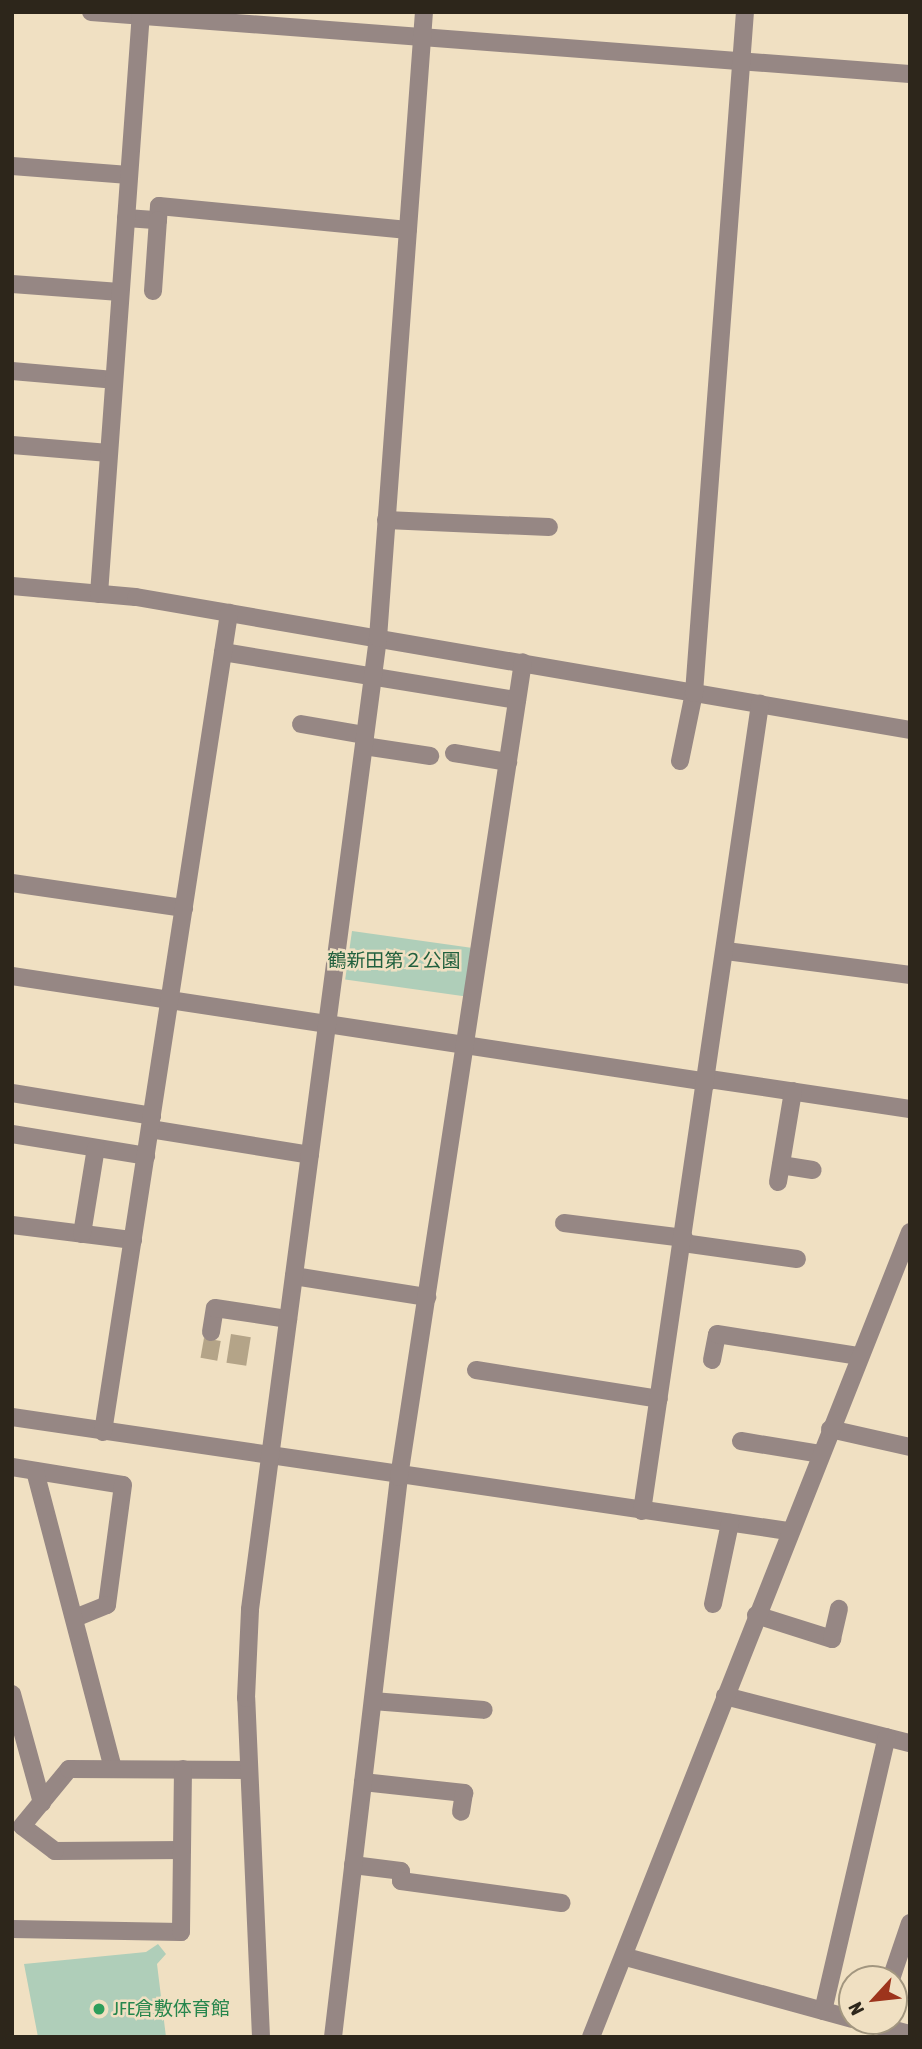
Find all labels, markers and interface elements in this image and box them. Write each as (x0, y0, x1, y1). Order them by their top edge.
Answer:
park label: 鶴新田第２公園 (328, 950, 460, 972)
north arrow (838, 1965, 908, 2035)
place label: JFE倉敷体育館 (113, 1998, 230, 2020)
text: N (844, 1999, 868, 2019)
marker: JFE倉敷体育館 (91, 2001, 107, 2017)

